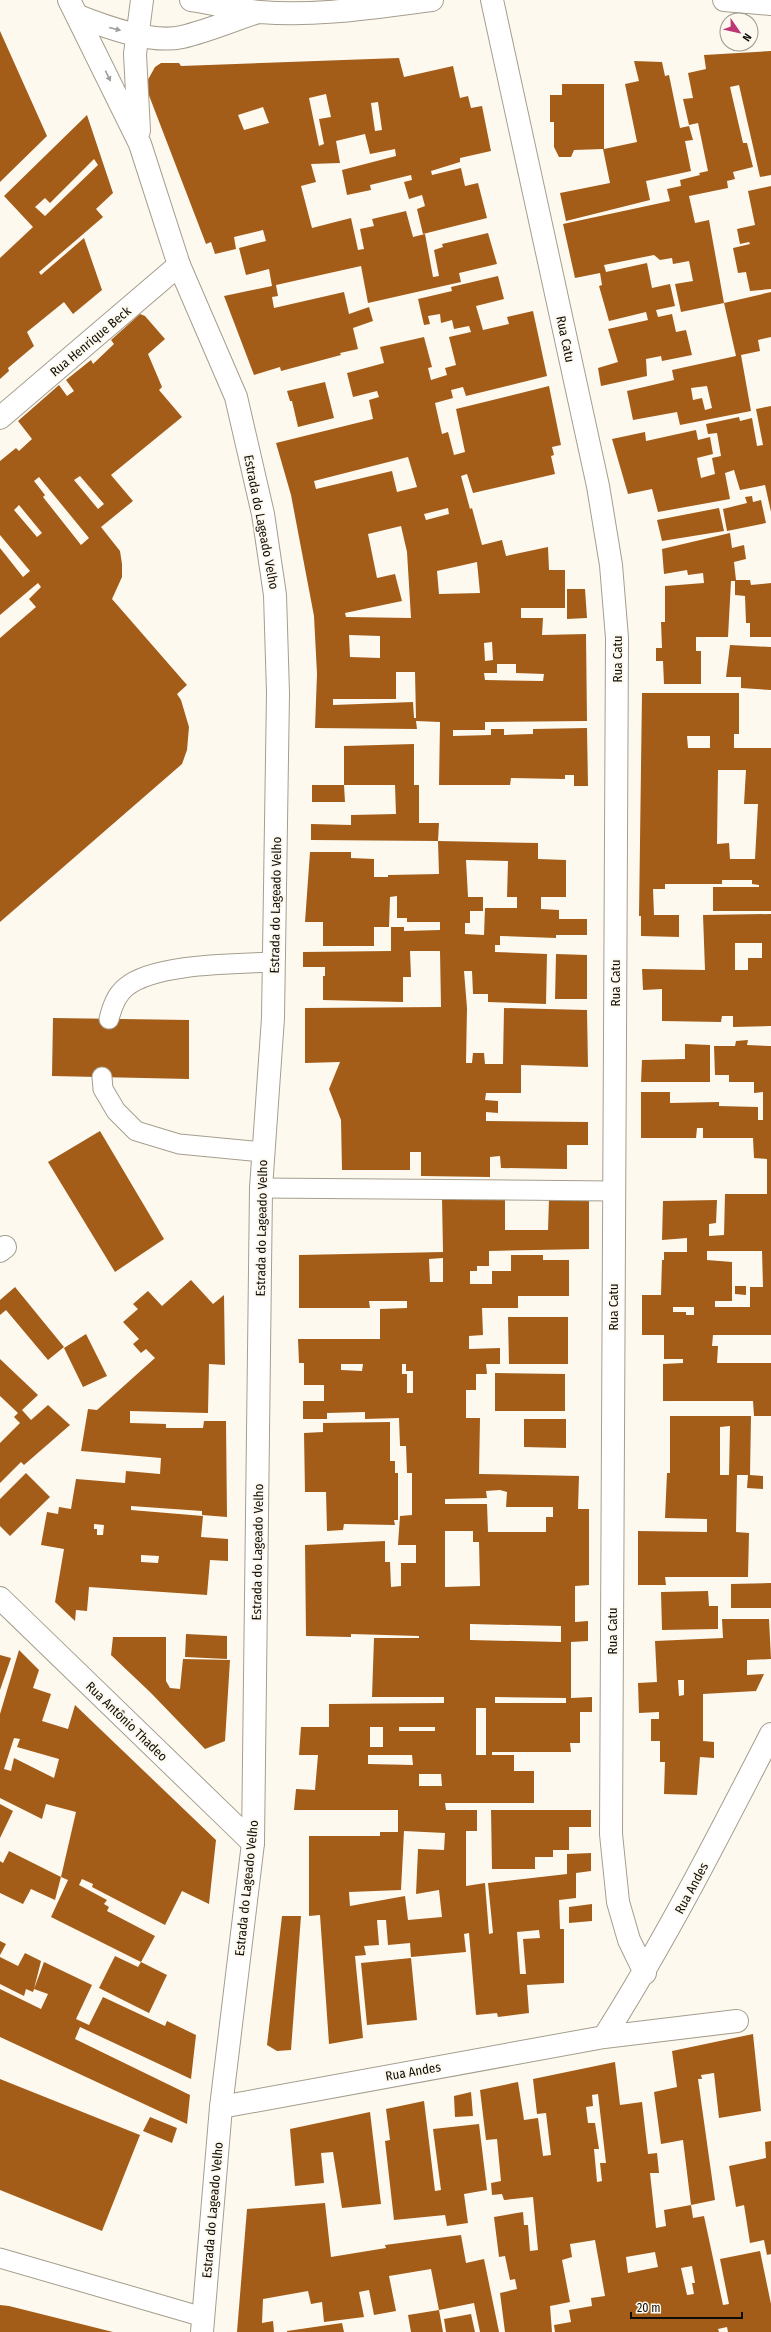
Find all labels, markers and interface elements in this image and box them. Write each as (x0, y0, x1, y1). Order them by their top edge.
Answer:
north arrow (719, 12, 759, 52)
one-way arrow (109, 26, 121, 32)
text: N (740, 31, 754, 44)
one-way arrow (104, 70, 111, 82)
street label: Rua Henrique Beck (47, 303, 134, 379)
street label: Rua Catu (553, 314, 578, 364)
street label: Estrada do Lageado Velho (241, 454, 282, 591)
street label: Rua Catu (610, 635, 625, 683)
street label: Estrada do Lageado Velho (267, 836, 284, 974)
street label: Rua Catu (608, 959, 623, 1007)
street label: Estrada do Lageado Velho (253, 1159, 270, 1297)
street label: Rua Catu (606, 1283, 621, 1331)
street label: Estrada do Lageado Velho (249, 1483, 266, 1621)
street label: Rua Catu (605, 1607, 620, 1655)
street label: Rua Antônio Thadeo (83, 1679, 171, 1764)
street label: Estrada do Lageado Velho (232, 1819, 261, 1957)
street label: Rua Andes (672, 1860, 711, 1916)
street label: Rua Andes (384, 2059, 442, 2084)
street label: Estrada do Lageado Velho (199, 2141, 226, 2279)
scale bar (631, 2294, 742, 2320)
text: 20 m (637, 2301, 661, 2315)

